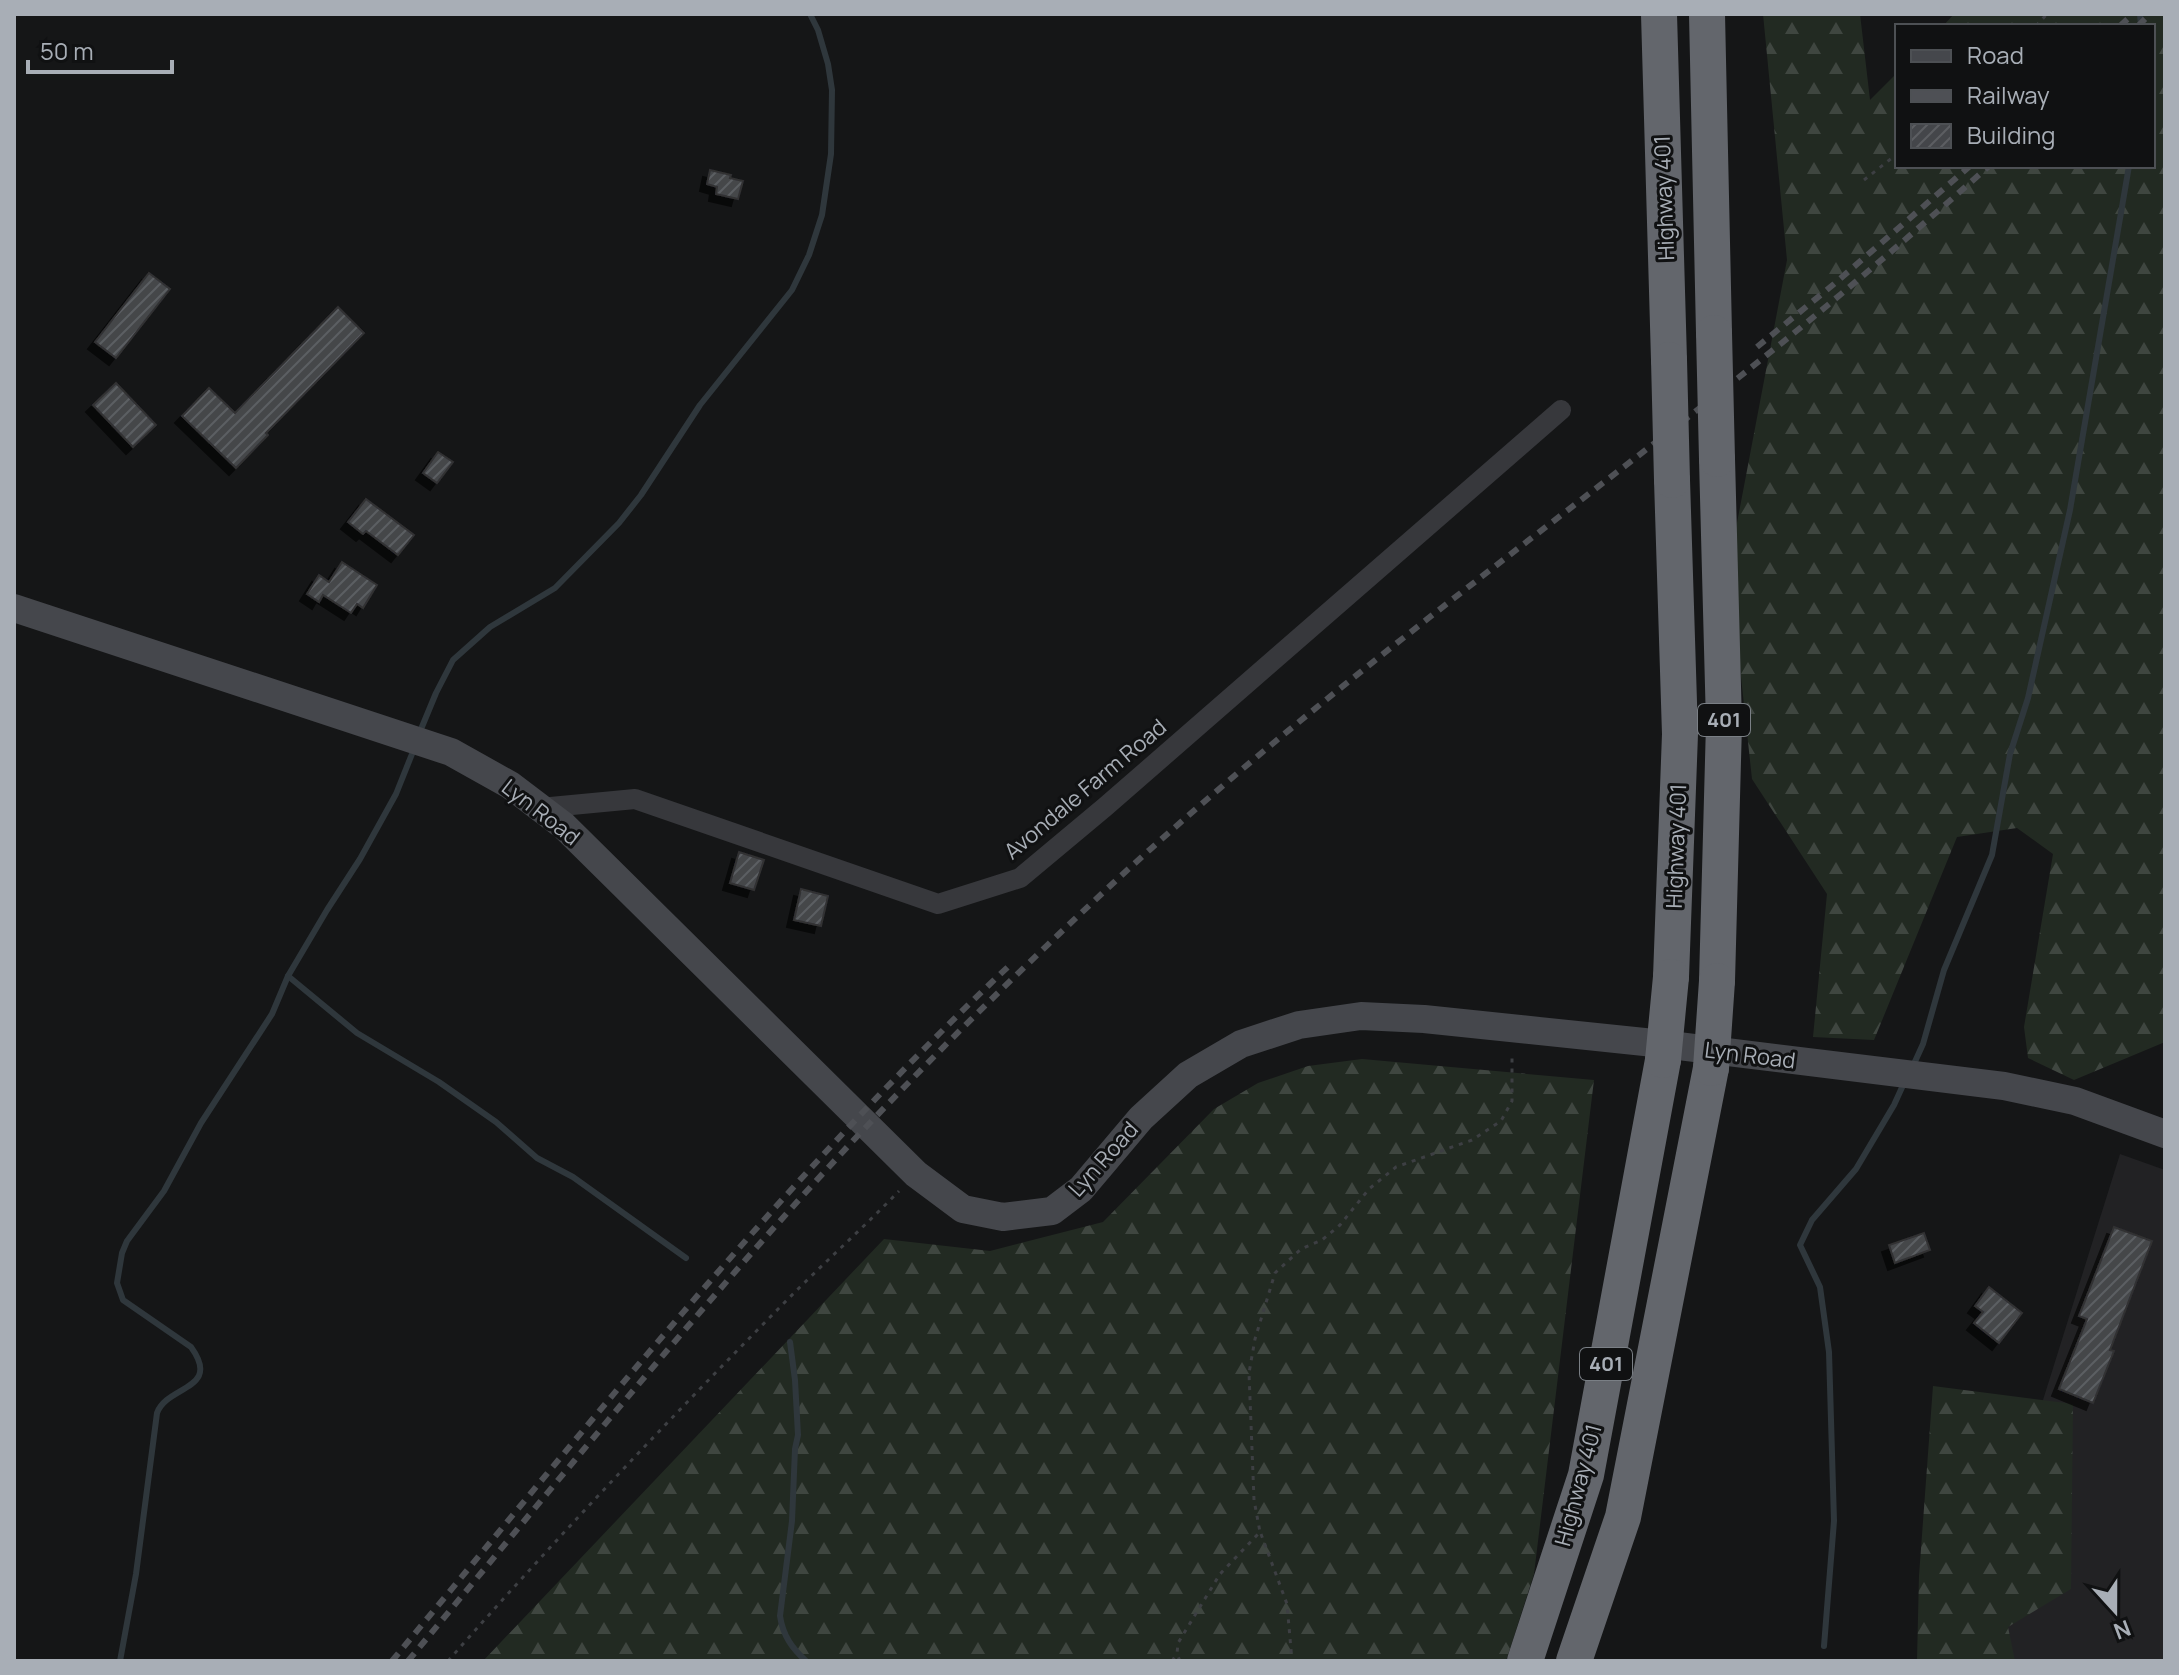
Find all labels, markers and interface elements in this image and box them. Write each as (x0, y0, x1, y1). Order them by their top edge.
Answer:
scale bar (28, 24, 172, 74)
legend (1895, 24, 2155, 168)
text: 50 m (40, 34, 94, 67)
text: Road (1967, 38, 2024, 71)
text: Railway (1967, 78, 2050, 111)
text: Building (1967, 118, 2055, 151)
street label: Highway 401 (1647, 135, 1681, 261)
road number: 401 (1698, 704, 1750, 736)
street label: Avondale Farm Road (997, 712, 1173, 866)
street label: Lyn Road (496, 772, 586, 852)
street label: Highway 401 (1659, 783, 1693, 909)
street label: Lyn Road (1703, 1035, 1797, 1075)
street label: Lyn Road (1061, 1115, 1145, 1203)
road number: 401 (1580, 1348, 1632, 1380)
street label: Highway 401 (1547, 1421, 1609, 1549)
north arrow (2075, 1571, 2155, 1651)
text: N (2109, 1613, 2135, 1647)

